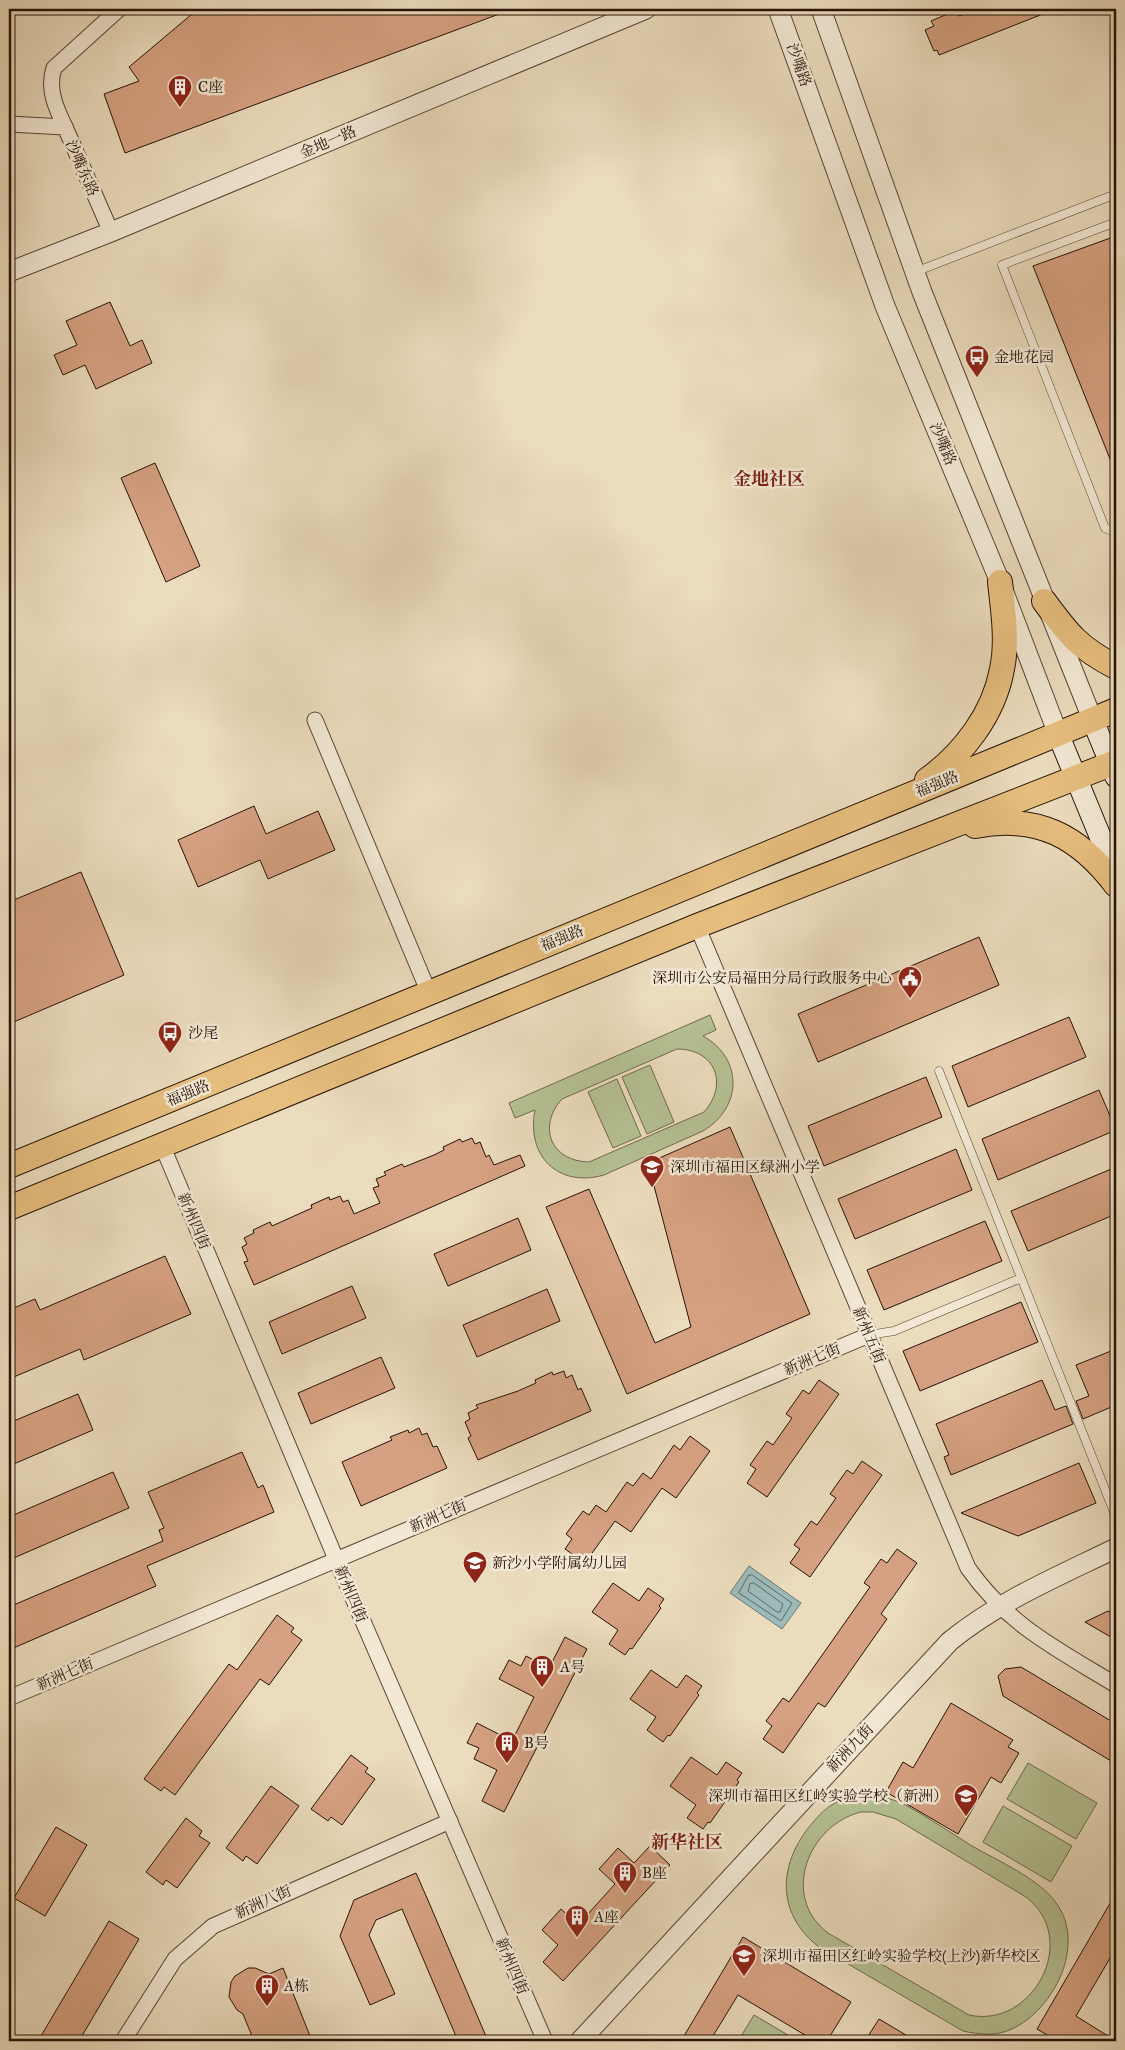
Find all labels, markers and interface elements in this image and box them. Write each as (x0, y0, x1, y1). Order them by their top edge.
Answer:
street label: 沙嘴路 (783, 41, 815, 89)
building icon: C座 (167, 74, 193, 108)
place label: C座 (198, 78, 223, 96)
street label: 金地一路 (297, 122, 359, 162)
street label: 沙嘴东路 (62, 137, 102, 199)
bus stop icon: 金地花园 (964, 344, 990, 378)
place label: 金地花园 (994, 348, 1054, 366)
street label: 沙嘴路 (926, 420, 960, 468)
district label: 金地社区 (733, 468, 805, 490)
street label: 福强路 (913, 767, 961, 801)
street label: 福强路 (538, 921, 586, 955)
public building icon: 深圳市公安局福田分局行政服务中心 (897, 965, 923, 999)
place label: 深圳市公安局福田分局行政服务中心 (652, 969, 892, 987)
bus stop icon: 沙尾 (157, 1020, 183, 1054)
place label: 沙尾 (188, 1024, 218, 1042)
street label: 福强路 (164, 1076, 212, 1110)
school or university icon: 深圳市福田区绿洲小学 (639, 1154, 665, 1188)
place label: 深圳市福田区绿洲小学 (670, 1158, 820, 1176)
street label: 新州四街 (174, 1190, 214, 1252)
street label: 新州五街 (849, 1304, 889, 1366)
street label: 新洲七街 (781, 1339, 843, 1379)
street label: 新洲七街 (407, 1496, 469, 1536)
school or university icon: 新沙小学附属幼儿园 (462, 1550, 488, 1584)
place label: 新沙小学附属幼儿园 (492, 1554, 627, 1572)
street label: 新州四街 (331, 1563, 371, 1625)
street label: 新洲七街 (34, 1654, 96, 1694)
building icon: A号 (529, 1654, 555, 1688)
place label: A号 (559, 1658, 585, 1676)
street label: 新洲九街 (823, 1720, 877, 1776)
building icon: B号 (494, 1730, 520, 1764)
place label: B号 (524, 1734, 549, 1752)
school or university icon: 深圳市福田区红岭实验学校（新洲） (953, 1783, 979, 1817)
place label: 深圳市福田区红岭实验学校（新洲） (708, 1787, 948, 1805)
district label: 新华社区 (651, 1831, 723, 1853)
building icon: B座 (612, 1860, 638, 1894)
place label: B座 (642, 1864, 667, 1882)
street label: 新洲八街 (232, 1882, 294, 1922)
building icon: A座 (564, 1904, 590, 1938)
place label: A座 (593, 1908, 619, 1926)
street label: 新州四街 (492, 1935, 532, 1997)
school or university icon: 深圳市福田区红岭实验学校(上沙)新华校区 (731, 1943, 757, 1977)
place label: 深圳市福田区红岭实验学校(上沙)新华校区 (762, 1947, 1040, 1966)
building icon: A栋 (254, 1973, 280, 2007)
place label: A栋 (283, 1977, 309, 1995)

